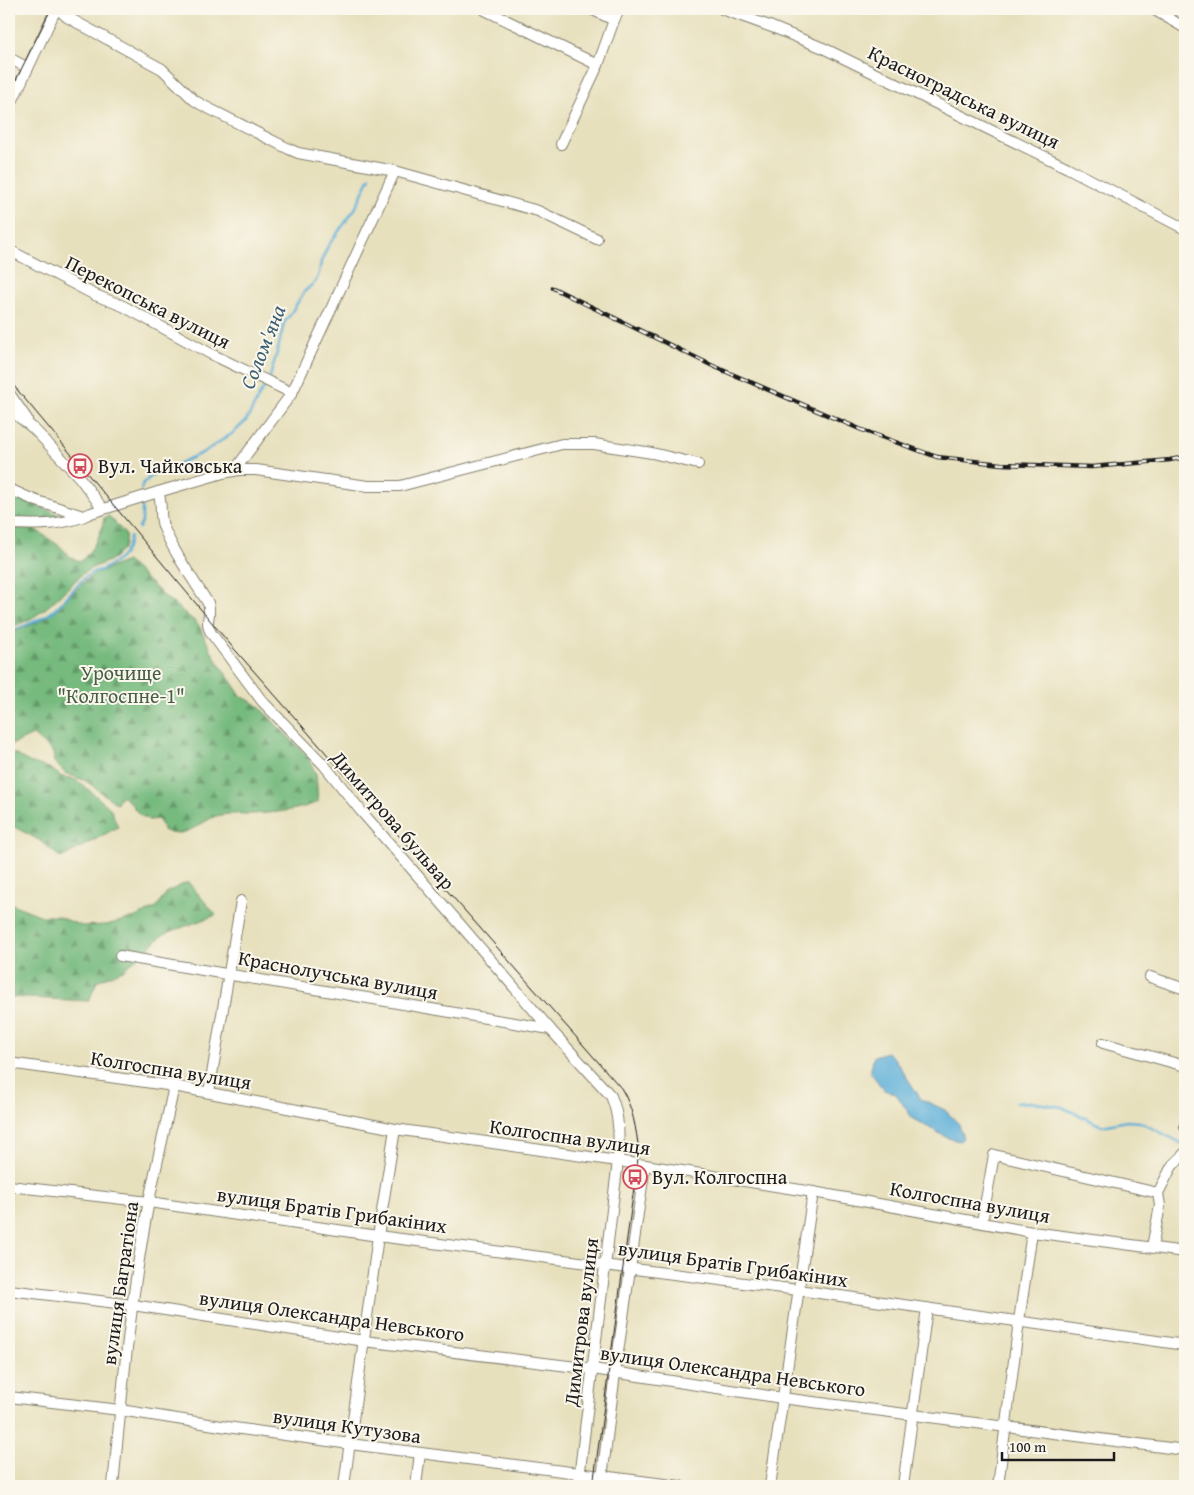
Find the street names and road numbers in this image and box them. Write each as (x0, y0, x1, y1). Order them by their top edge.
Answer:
street label: Красноградська вулиця (864, 37, 1065, 156)
street label: Перекопська вулиця (61, 247, 236, 356)
street label: Димитрова бульвар (324, 743, 462, 896)
street label: Краснолучська вулиця (236, 943, 440, 1006)
street label: Колгоспна вулиця (89, 1042, 253, 1097)
street label: Колгоспна вулиця (488, 1111, 652, 1162)
street label: Колгоспна вулиця (888, 1173, 1052, 1230)
street label: вулиця Братів Грибакіних (215, 1179, 450, 1240)
street label: вулиця Багратіона (94, 1199, 145, 1367)
street label: вулиця Братів Грибакіних (616, 1233, 851, 1294)
street label: Димитрова вулиця (556, 1236, 605, 1409)
street label: вулиця Олександра Невського (198, 1283, 466, 1348)
street label: вулиця Олександра Невського (599, 1338, 867, 1403)
street label: вулиця Кутузова (271, 1401, 423, 1450)

